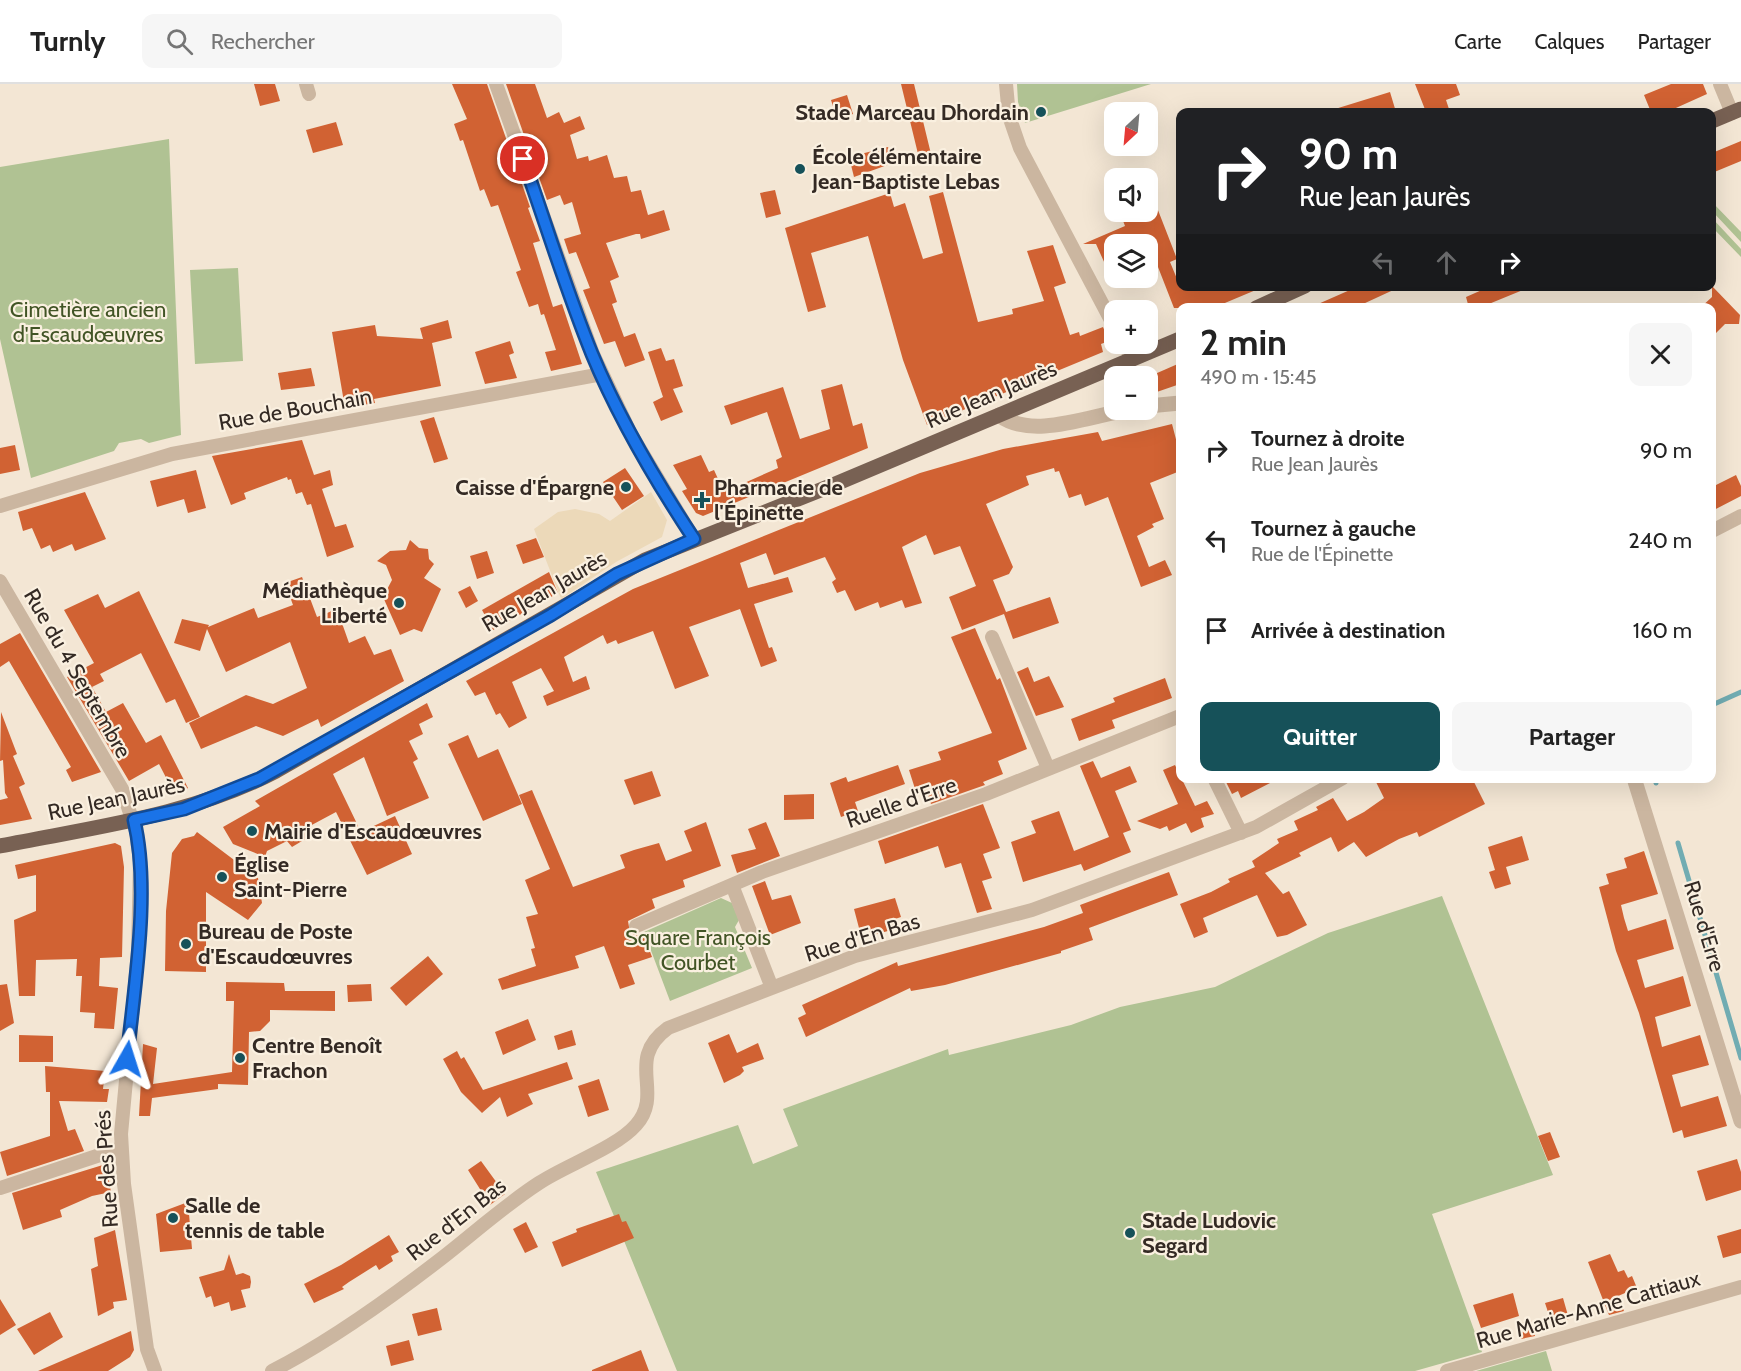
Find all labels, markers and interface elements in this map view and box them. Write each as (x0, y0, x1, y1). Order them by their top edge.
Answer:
search box (142, 14, 562, 68)
text: Turnly (30, 24, 106, 58)
icon: search (163, 25, 196, 58)
text: Rechercher (211, 28, 315, 55)
text: Carte (1454, 29, 1502, 54)
text: Calques (1535, 29, 1605, 54)
text: Partager (1638, 29, 1711, 54)
place label: Stade Marceau Dhordain (795, 99, 1029, 126)
north arrow (1104, 102, 1158, 156)
map controls (1104, 102, 1158, 420)
marker: Stade Marceau Dhordain (1034, 105, 1048, 119)
text: 90 m (1299, 128, 1398, 180)
icon: right (1200, 132, 1278, 210)
pin (497, 133, 548, 184)
icon: arrive (506, 142, 539, 175)
place label: École élémentaire Jean-Baptiste Lebas (811, 143, 1000, 195)
marker: École élémentaire Jean-Baptiste Lebas (793, 162, 807, 176)
button: sound (1104, 168, 1158, 222)
text: Rue Jean Jaurès (1299, 180, 1470, 213)
button: layers (1104, 234, 1158, 288)
icon: left (1367, 246, 1400, 279)
icon: ahead (1430, 246, 1463, 279)
icon: right (1493, 246, 1526, 279)
park label: Cimetière ancien d'Escaudœuvres (10, 296, 166, 348)
button: + (1104, 300, 1158, 354)
text: 2 min (1200, 320, 1287, 364)
button: close (1629, 323, 1692, 386)
street label: Rue Jean Jaurès (922, 355, 1061, 434)
text: 490 m · 15:45 (1200, 365, 1317, 389)
button: − (1104, 366, 1158, 420)
street label: Rue de Bouchain (216, 383, 374, 436)
text: Tournez à droite (1251, 425, 1405, 452)
icon: right (1200, 434, 1233, 467)
text: 90 m (1640, 437, 1692, 464)
text: Rue Jean Jaurès (1251, 452, 1378, 476)
place label: Caisse d'Épargne (455, 474, 614, 501)
place label: Pharmacie de l'Épinette (714, 474, 843, 526)
marker: Caisse d'Épargne (619, 480, 633, 494)
marker: Pharmacie de l'Épinette (695, 493, 709, 507)
text: Tournez à gauche (1251, 515, 1416, 542)
icon: left (1200, 524, 1233, 557)
text: 240 m (1628, 527, 1692, 554)
text: Rue de l'Épinette (1251, 542, 1393, 566)
street label: Rue Jean Jaurès (477, 545, 611, 638)
place label: Médiathèque Liberté (262, 577, 387, 629)
street label: Rue du 4 Septembre (18, 584, 137, 763)
marker: Médiathèque Liberté (392, 596, 406, 610)
icon: arrive (1200, 614, 1233, 647)
text: Arrivée à destination (1251, 617, 1445, 644)
text: 160 m (1633, 617, 1692, 644)
button: Quitter (1200, 702, 1440, 771)
button: Partager (1452, 702, 1692, 771)
street label: Rue Jean Jaurès (45, 771, 187, 826)
street label: Ruelle d'Erre (842, 771, 960, 834)
place label: Mairie d'Escaudœuvres (264, 818, 482, 845)
marker: Mairie d'Escaudœuvres (245, 824, 259, 838)
place label: Église Saint-Pierre (234, 851, 347, 903)
marker: Église Saint-Pierre (215, 870, 229, 884)
street label: Rue d'Erre (1678, 877, 1731, 975)
street label: Rue d'En Bas (801, 907, 923, 968)
place label: Bureau de Poste d'Escaudœuvres (198, 918, 353, 970)
park label: Square François Courbet (625, 924, 771, 976)
marker: Bureau de Poste d'Escaudœuvres (179, 937, 193, 951)
position arrow (95, 1027, 159, 1091)
place label: Centre Benoît Frachon (252, 1032, 382, 1084)
marker: Centre Benoît Frachon (233, 1051, 247, 1065)
street label: Rue des Prés (89, 1109, 124, 1229)
street label: Rue d'En Bas (401, 1172, 511, 1267)
place label: Salle de tennis de table (185, 1192, 325, 1244)
place label: Stade Ludovic Segard (1142, 1207, 1276, 1259)
marker: Salle de tennis de table (166, 1211, 180, 1225)
marker: Stade Ludovic Segard (1123, 1226, 1137, 1240)
street label: Rue Marie-Anne Cattiaux (1473, 1264, 1704, 1354)

